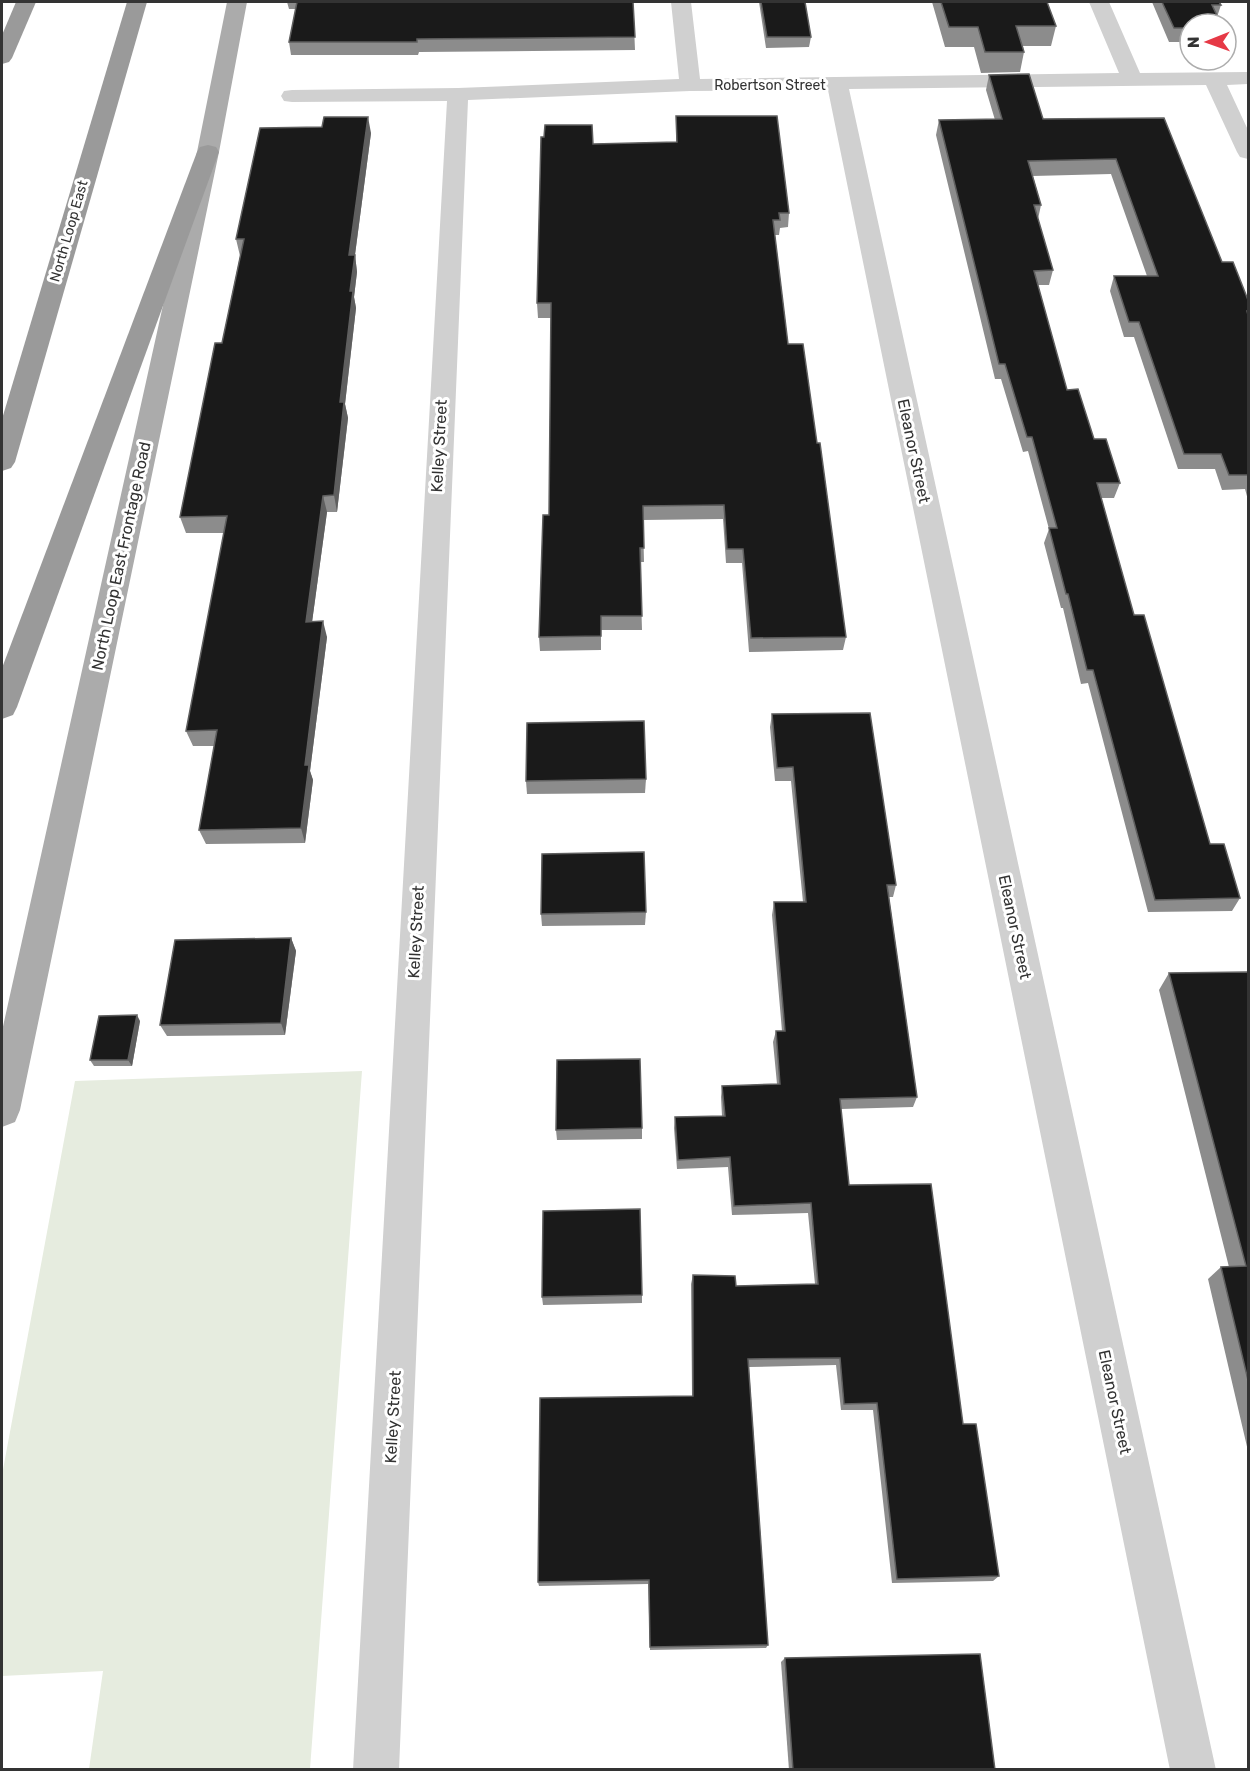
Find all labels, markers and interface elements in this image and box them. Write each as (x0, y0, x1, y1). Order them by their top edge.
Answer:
north arrow (1178, 12, 1238, 72)
text: N (1184, 36, 1203, 48)
street label: Robertson Street (714, 77, 826, 94)
street label: North Loop East (46, 178, 92, 284)
street label: Eleanor Street (894, 397, 934, 505)
street label: Kelley Street (427, 399, 451, 493)
street label: North Loop East Frontage Road (87, 440, 155, 672)
street label: Eleanor Street (995, 873, 1035, 981)
street label: Kelley Street (404, 885, 428, 979)
street label: Eleanor Street (1095, 1348, 1135, 1456)
street label: Kelley Street (381, 1370, 405, 1464)

